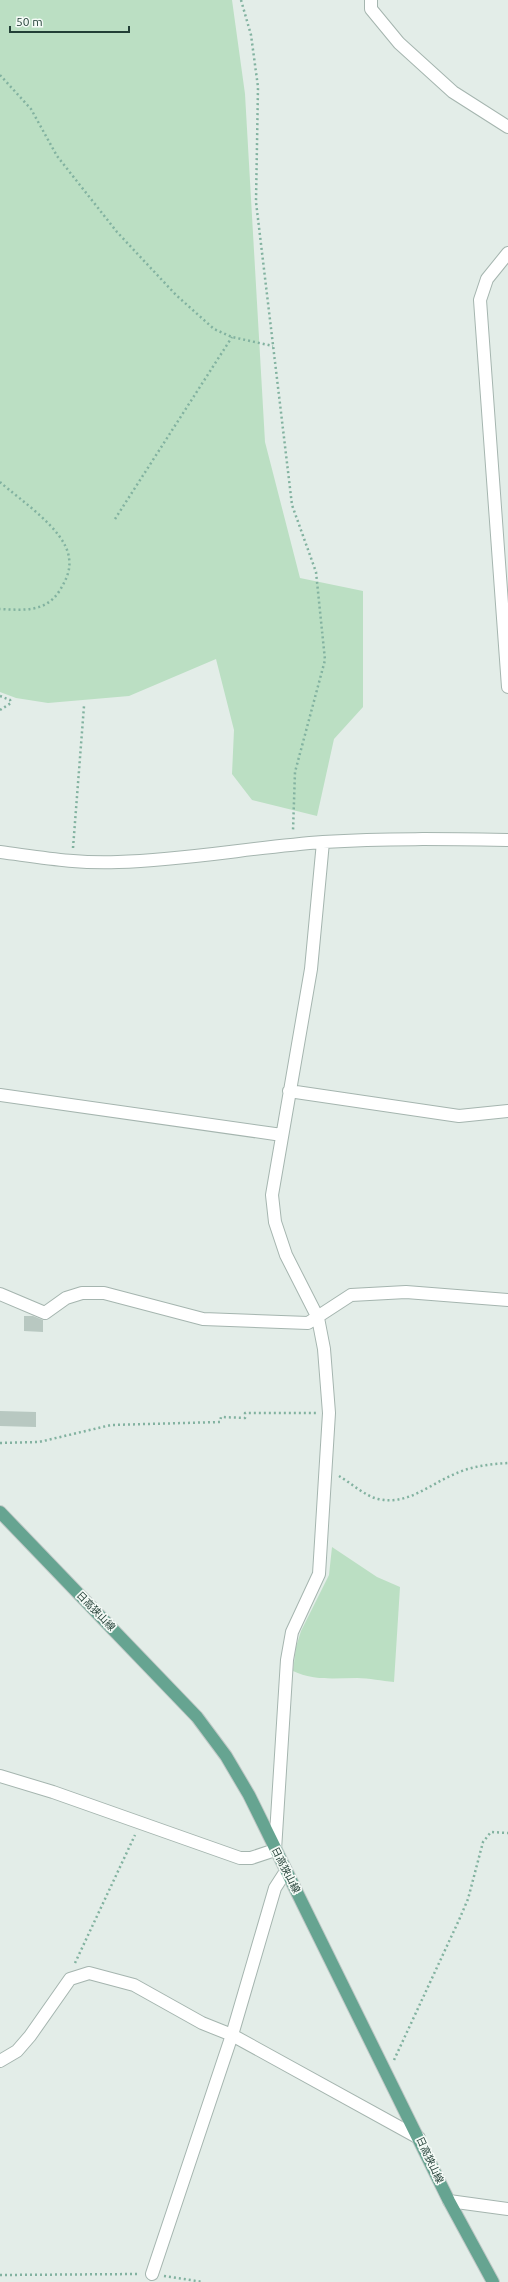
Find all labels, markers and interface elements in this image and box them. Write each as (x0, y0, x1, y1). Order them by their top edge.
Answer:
scale bar (10, 8, 129, 34)
text: 50 m (16, 15, 43, 28)
street label: 日高狭山線 (75, 1589, 117, 1633)
street label: 日高狭山線 (270, 1845, 302, 1895)
street label: 日高狭山線 (414, 2135, 446, 2185)

